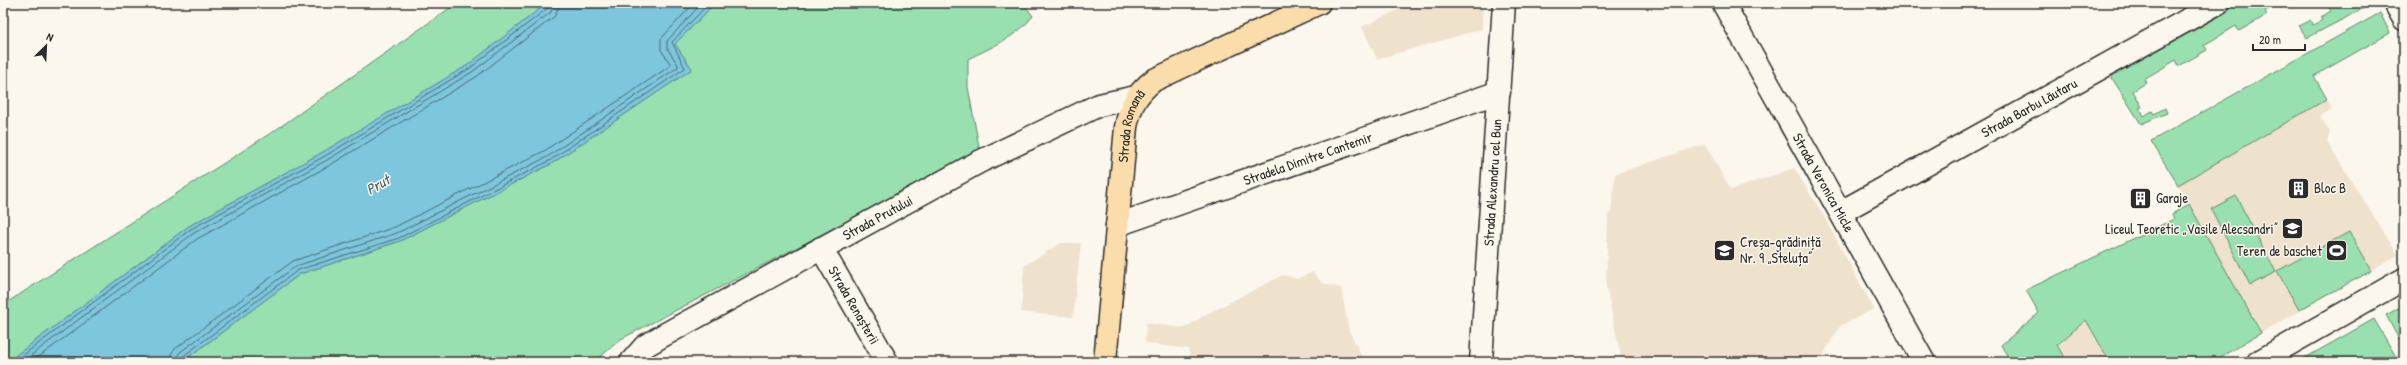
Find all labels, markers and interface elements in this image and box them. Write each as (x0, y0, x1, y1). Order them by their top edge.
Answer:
north arrow (26, 26, 66, 66)
scale bar (2253, 26, 2305, 52)
text: N (45, 29, 56, 45)
text: 20 m (2259, 31, 2281, 48)
street label: Strada Barbu Lăutaru (1978, 73, 2080, 141)
street label: Strada Romană (1113, 85, 1149, 163)
street label: Strada Alexandru cel Bun (1478, 118, 1506, 246)
street label: Stradela Dimitre Cantemir (1241, 127, 1375, 189)
street label: Strada Veronica Micle (1789, 130, 1860, 236)
water label: Prut (362, 168, 396, 200)
building icon: Bloc B (2286, 175, 2312, 201)
place label: Bloc B (2314, 178, 2346, 197)
building icon: Garaje (2128, 185, 2154, 211)
place label: Garaje (2156, 188, 2188, 208)
street label: Strada Prutului (839, 190, 916, 244)
school or university icon: Liceul Teoretic „Vasile Alecsandri” (2280, 216, 2306, 242)
place label: Liceul Teoretic „Vasile Alecsandri” (2105, 219, 2278, 238)
place label: Creșa-grădiniță Nr. 9 „Steluța” (1740, 232, 1821, 267)
school or university icon: Creșa-grădiniță Nr. 9 „Steluța” (1712, 237, 1738, 263)
sports icon: Teren de baschet (2324, 238, 2350, 264)
place label: Teren de baschet (2237, 241, 2322, 260)
street label: Strada Renașterii (824, 262, 885, 348)

